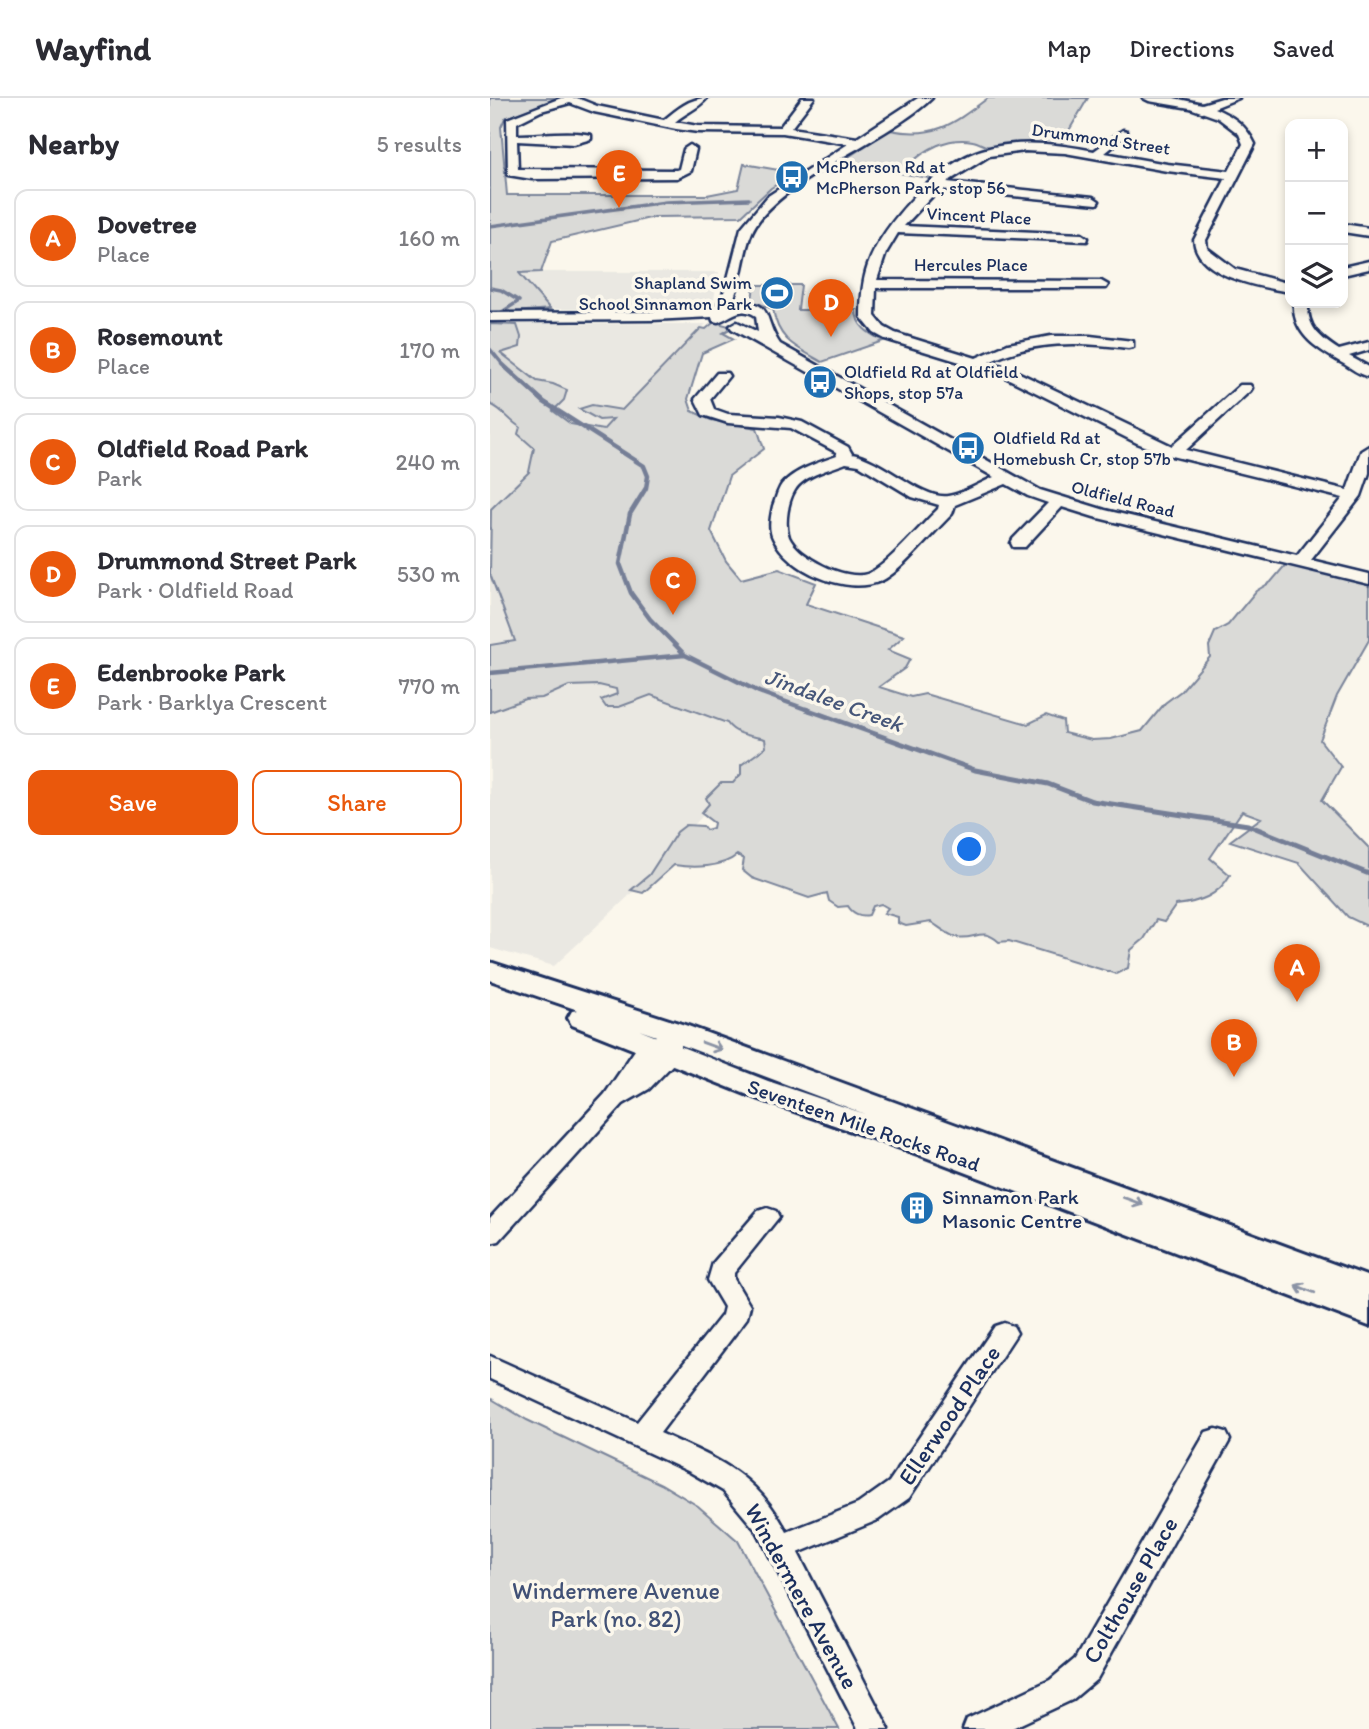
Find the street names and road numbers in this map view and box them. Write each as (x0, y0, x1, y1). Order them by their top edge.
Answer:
street label: Drummond Street (1030, 118, 1172, 160)
street label: Vincent Place (926, 202, 1032, 230)
street label: Hercules Place (914, 254, 1028, 276)
street label: Oldfield Road (1069, 476, 1177, 523)
street label: Seventeen Mile Rocks Road (744, 1073, 984, 1177)
street label: Ellerwood Place (892, 1340, 1006, 1490)
street label: Windermere Avenue (739, 1498, 865, 1694)
street label: Colthouse Place (1076, 1512, 1184, 1668)

